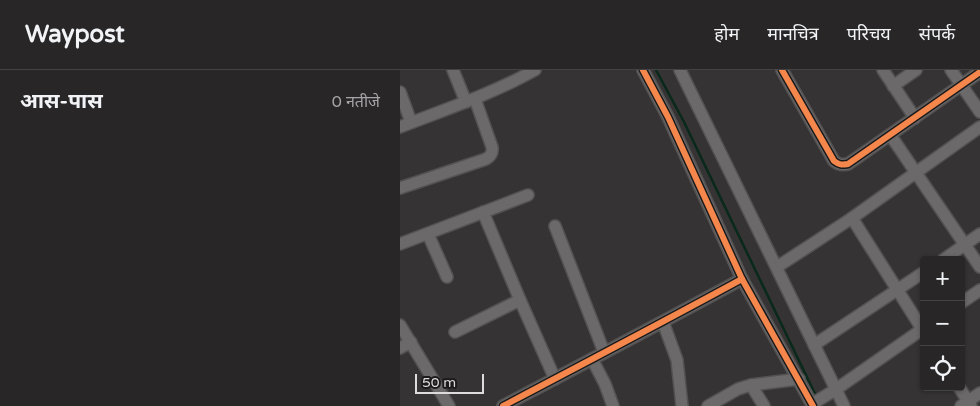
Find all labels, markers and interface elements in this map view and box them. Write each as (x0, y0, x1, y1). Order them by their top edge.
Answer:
text: Waypost (25, 20, 125, 49)
text: होम (714, 23, 739, 45)
text: मानचित्र (767, 23, 819, 45)
text: परिचय (847, 23, 891, 45)
text: संपर्क (919, 23, 955, 45)
text: आस-पास (20, 89, 103, 114)
text: 0 नतीजे (332, 92, 380, 112)
map controls (920, 256, 965, 391)
button: + (920, 256, 965, 301)
button: − (920, 301, 965, 346)
button: locate (920, 346, 965, 391)
scale bar (415, 371, 484, 394)
text: 50 m (422, 374, 456, 391)

